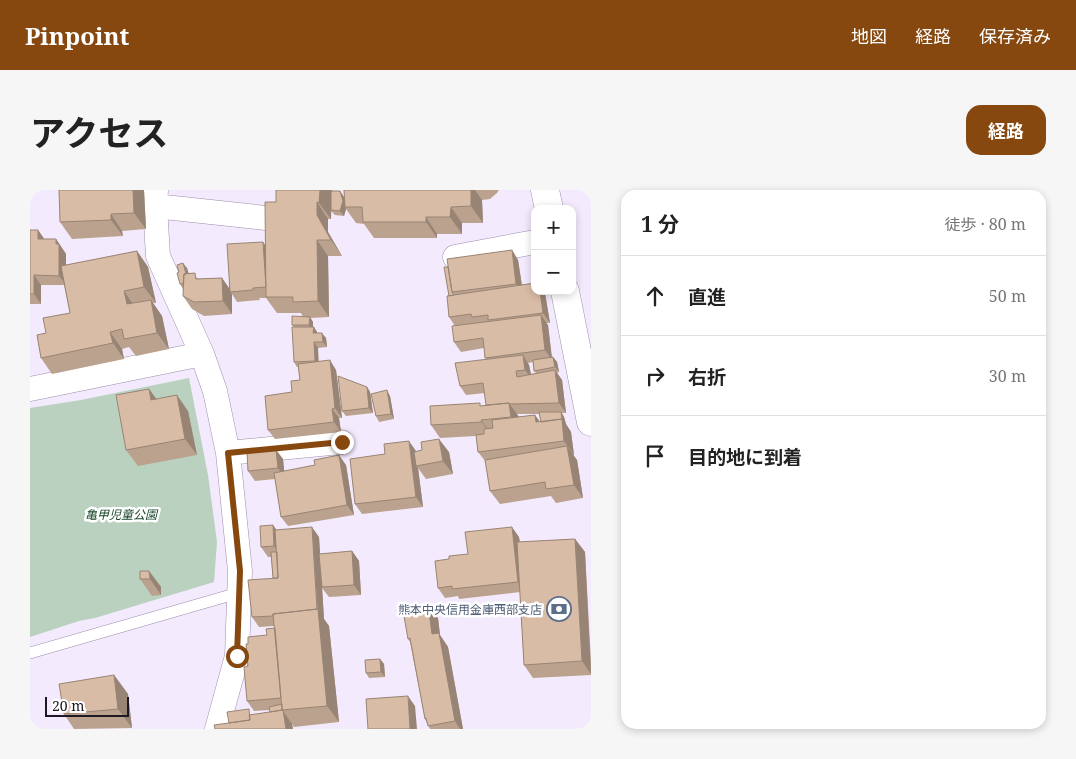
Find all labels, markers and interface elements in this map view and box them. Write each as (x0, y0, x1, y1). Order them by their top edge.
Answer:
text: Pinpoint (25, 19, 129, 52)
text: 地図 (851, 24, 887, 48)
text: 経路 (915, 24, 951, 48)
text: 保存済み (979, 24, 1051, 48)
button: 経路 (966, 105, 1046, 155)
text: アクセス (30, 109, 168, 156)
map controls (531, 205, 576, 295)
button: + (531, 205, 576, 250)
text: 1 分 (641, 210, 679, 238)
text: 徒歩 · 80 m (945, 213, 1026, 235)
button: − (531, 250, 576, 295)
icon: ahead (641, 282, 669, 310)
text: 直進 (688, 284, 726, 310)
text: 50 m (989, 285, 1026, 307)
icon: right (641, 362, 669, 390)
text: 右折 (688, 364, 726, 390)
text: 30 m (989, 365, 1026, 387)
route end (331, 431, 354, 454)
icon: arrive (641, 442, 669, 470)
text: 目的地に到着 (688, 444, 802, 470)
park label: 亀甲児童公園 (85, 506, 159, 523)
bank icon: 熊本中央信用金庫西部支店 (546, 596, 572, 622)
place label: 熊本中央信用金庫西部支店 (398, 601, 542, 618)
route start (226, 645, 249, 668)
scale bar (45, 694, 129, 717)
text: 20 m (52, 696, 85, 715)

